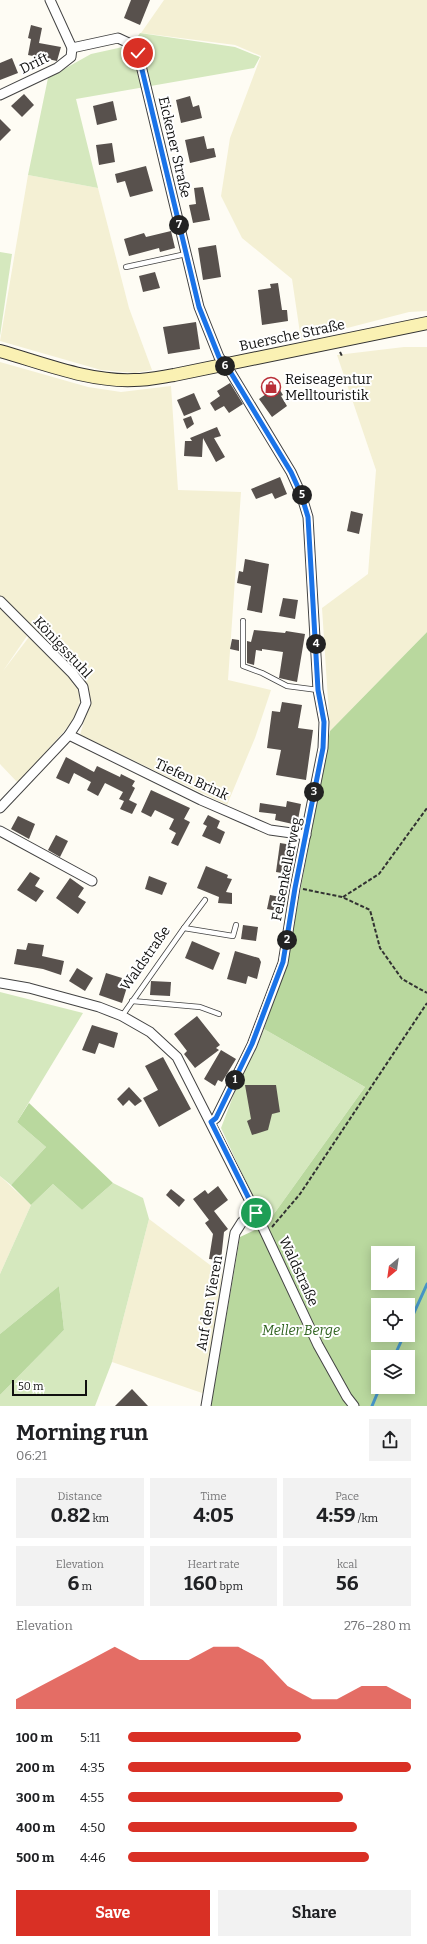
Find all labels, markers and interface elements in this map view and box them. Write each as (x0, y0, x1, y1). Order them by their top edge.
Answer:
pin (121, 36, 155, 70)
icon: check (127, 42, 149, 64)
street label: Drift (17, 49, 51, 78)
street label: Eickener Straße (155, 95, 194, 199)
pin: 7 (169, 215, 189, 235)
text: 7 (176, 218, 182, 231)
street label: Buersche Straße (238, 316, 346, 355)
pin: 6 (215, 356, 235, 376)
text: 6 (222, 359, 228, 372)
place label: Reiseagentur Melltouristik (285, 371, 372, 404)
shop icon: Reiseagentur Melltouristik (260, 376, 282, 398)
pin: 5 (292, 485, 312, 505)
text: 5 (299, 488, 305, 501)
street label: Königsstuhl (30, 613, 95, 682)
pin: 4 (306, 634, 326, 654)
text: 4 (313, 637, 319, 650)
street label: Tiefen Brink (152, 755, 231, 804)
pin: 3 (304, 782, 324, 802)
text: 3 (311, 785, 317, 798)
street label: Felsenkellerweg (268, 815, 305, 923)
street label: Waldstraße (117, 923, 174, 994)
pin: 2 (277, 930, 297, 950)
text: 2 (284, 933, 290, 946)
pin: 1 (225, 1070, 245, 1090)
text: 1 (233, 1073, 237, 1086)
pin (239, 1196, 273, 1230)
icon: arrive (245, 1202, 267, 1224)
street label: Waldstraße (275, 1234, 322, 1309)
north arrow (371, 1246, 415, 1290)
map controls (371, 1246, 415, 1394)
street label: Auf den Vieren (193, 1254, 226, 1352)
button: locate (371, 1298, 415, 1342)
park label: Meller Berge (262, 1322, 340, 1339)
button: layers (371, 1350, 415, 1394)
scale bar (12, 1378, 87, 1397)
text: 50 m (18, 1380, 44, 1393)
text: Morning run (16, 1419, 148, 1446)
button: share (369, 1419, 411, 1461)
text: 06:21 (16, 1448, 47, 1463)
text: Distance (58, 1490, 102, 1503)
text: Time (201, 1490, 226, 1503)
text: Pace (335, 1490, 359, 1503)
text: 0.82 (51, 1503, 90, 1527)
text: 4:05 (193, 1503, 234, 1527)
text: 4:59 (316, 1503, 356, 1527)
text: km (90, 1512, 109, 1525)
text: /km (356, 1512, 378, 1525)
text: Elevation (56, 1558, 104, 1571)
text: Heart rate (187, 1558, 240, 1571)
text: kcal (337, 1558, 357, 1571)
text: 6 (68, 1571, 79, 1595)
text: 160 (184, 1571, 217, 1595)
text: 56 (336, 1571, 359, 1595)
text: m (79, 1580, 92, 1593)
text: bpm (217, 1580, 243, 1593)
text: Elevation (16, 1618, 73, 1633)
text: 276–280 m (344, 1618, 411, 1633)
text: 100 m (16, 1730, 53, 1745)
text: 5:11 (80, 1730, 100, 1745)
text: 200 m (16, 1760, 55, 1775)
text: 4:35 (80, 1760, 105, 1775)
text: 300 m (16, 1790, 55, 1805)
text: 4:55 (80, 1790, 104, 1805)
text: 400 m (16, 1820, 55, 1835)
text: 4:50 (80, 1820, 106, 1835)
text: 500 m (16, 1850, 54, 1865)
text: 4:46 (80, 1850, 106, 1865)
button: Save (16, 1890, 210, 1936)
button: Share (218, 1890, 411, 1936)

